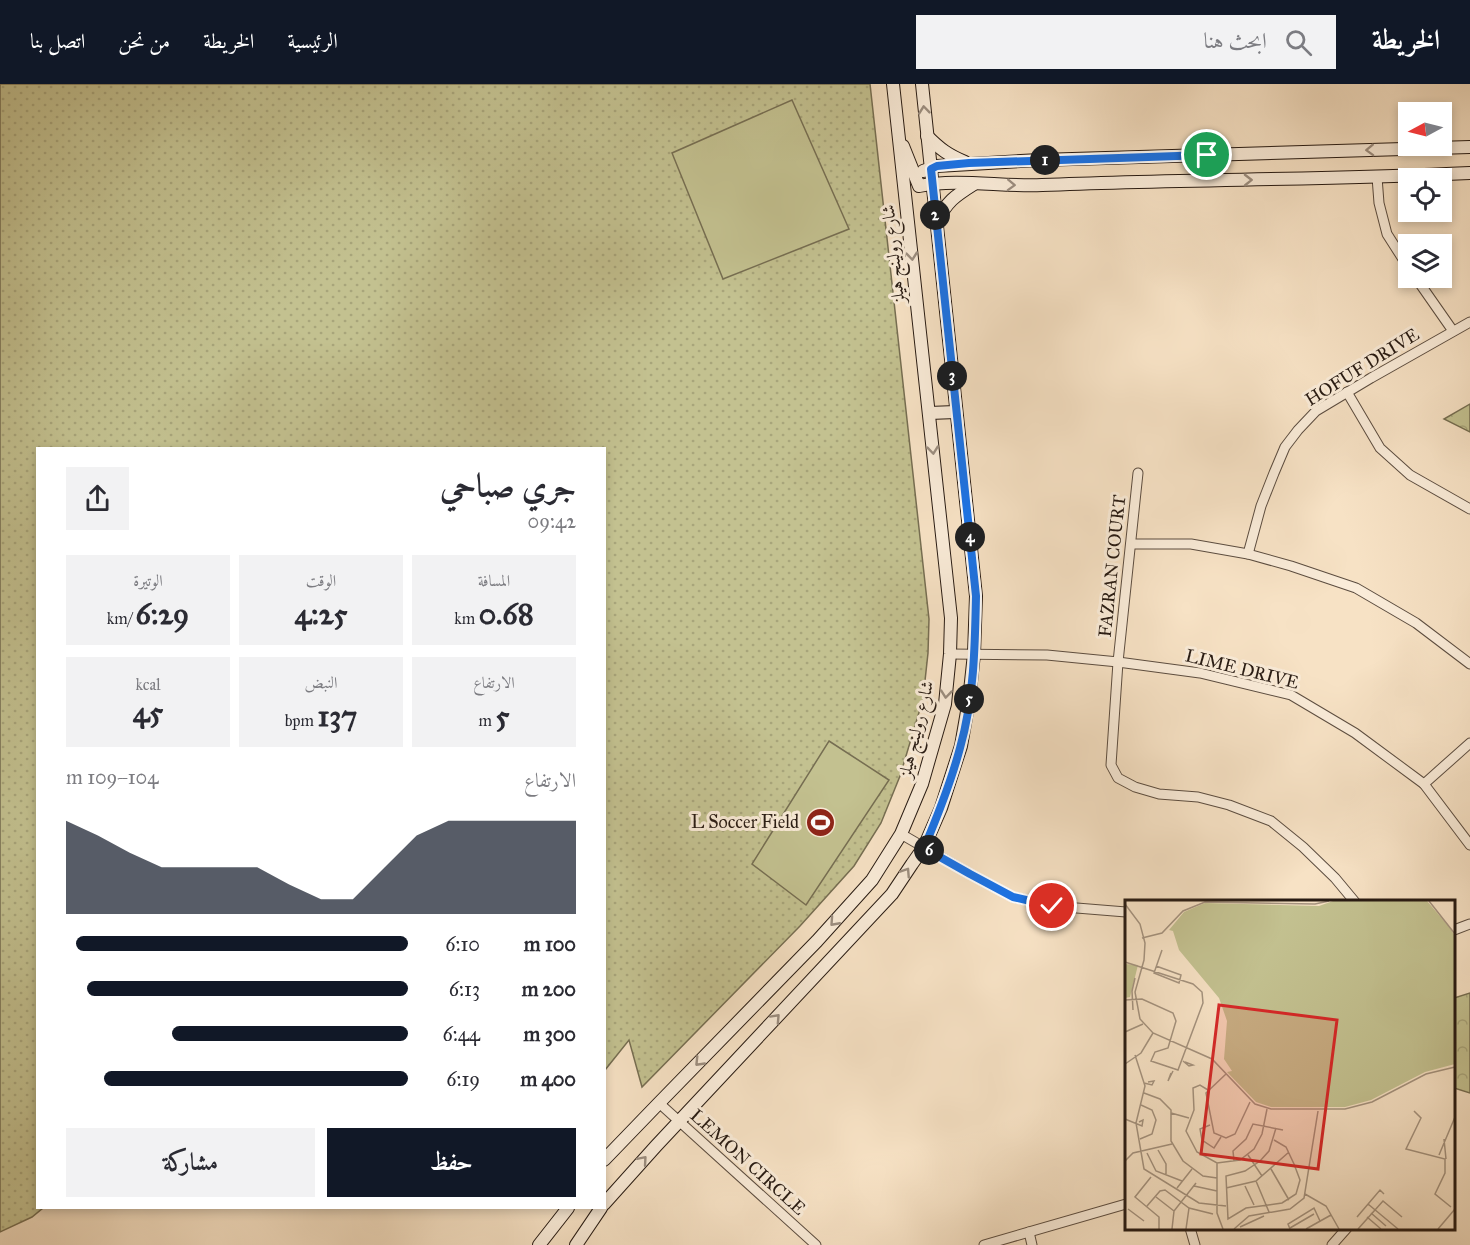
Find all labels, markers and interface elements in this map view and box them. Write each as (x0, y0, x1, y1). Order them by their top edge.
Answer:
search box (916, 15, 1336, 69)
text: الخريطة (1372, 22, 1440, 57)
icon: search (1282, 26, 1315, 59)
text: ابحث هنا (1203, 27, 1267, 54)
text: اتصل بنا (30, 28, 85, 54)
text: من نحن (118, 28, 170, 54)
text: الخريطة (203, 28, 254, 54)
text: الرئيسية (287, 28, 338, 54)
north arrow (1398, 102, 1452, 156)
map controls (1398, 102, 1452, 288)
one-way arrow (918, 106, 931, 115)
pin (1181, 129, 1232, 180)
icon: arrive (1190, 138, 1223, 171)
one-way arrow (1365, 144, 1374, 157)
pin: 1 (1030, 145, 1060, 175)
text: 1 (1042, 150, 1048, 169)
button: locate (1398, 168, 1452, 222)
one-way arrow (1244, 174, 1253, 187)
one-way arrow (1007, 179, 1016, 192)
pin: 2 (920, 200, 950, 230)
street label: شارع رولينج هيلز (877, 203, 914, 306)
text: 2 (931, 205, 939, 224)
button: layers (1398, 234, 1452, 288)
one-way arrow (905, 252, 917, 261)
street label: HOFUF DRIVE (1301, 323, 1423, 411)
pin: 3 (937, 361, 967, 391)
text: 3 (949, 366, 955, 385)
one-way arrow (926, 446, 939, 455)
text: جري صباحي (440, 466, 576, 506)
button: share (66, 467, 129, 530)
street label: FAZRAN COURT (1094, 494, 1130, 638)
text: 09:42 (528, 509, 576, 533)
pin: 4 (955, 522, 985, 552)
text: 4 (966, 527, 974, 546)
text: الوتيرة (133, 571, 163, 590)
text: الوقت (306, 571, 336, 590)
text: المسافة (478, 571, 510, 590)
text: 6:29 (135, 596, 189, 632)
text: 4:25 (295, 596, 347, 632)
text: 0.68 (479, 596, 534, 632)
text: /km (107, 609, 135, 628)
text: km (454, 609, 479, 628)
street label: LIME DRIVE (1183, 644, 1301, 694)
text: النبض (305, 673, 337, 692)
text: الارتفاع (473, 673, 515, 692)
text: kcal (135, 675, 161, 694)
street label: شارع رولينج هيلز (893, 678, 944, 783)
pin: 5 (954, 684, 984, 714)
one-way arrow (940, 689, 953, 698)
text: 5 (965, 689, 973, 708)
text: 45 (133, 694, 163, 730)
text: 137 (317, 698, 357, 734)
text: 5 (495, 698, 509, 734)
text: bpm (285, 711, 317, 730)
text: m (479, 711, 495, 730)
text: 104–109 m (66, 765, 158, 789)
text: الارتفاع (524, 768, 576, 792)
sports icon: L Soccer Field (804, 806, 836, 838)
place label: L Soccer Field (691, 811, 799, 833)
pin: 6 (914, 835, 944, 865)
text: 6 (925, 840, 933, 859)
one-way arrow (899, 868, 910, 879)
pin (1026, 880, 1077, 931)
icon: check (1035, 889, 1068, 922)
inset map (1125, 900, 1455, 1230)
one-way arrow (831, 914, 842, 925)
text: 6:10 (445, 932, 480, 956)
text: 100 m (524, 932, 576, 956)
text: 6:13 (449, 977, 480, 1001)
text: 200 m (522, 977, 576, 1001)
one-way arrow (769, 1014, 780, 1025)
text: 6:44 (442, 1022, 480, 1046)
text: 300 m (524, 1022, 576, 1046)
one-way arrow (695, 1054, 706, 1065)
text: 6:19 (446, 1067, 480, 1091)
text: 400 m (520, 1067, 576, 1091)
street label: LEMON CIRCLE (686, 1104, 810, 1220)
button: مشاركة (66, 1128, 315, 1197)
button: حفظ (327, 1128, 576, 1197)
one-way arrow (636, 1156, 647, 1167)

